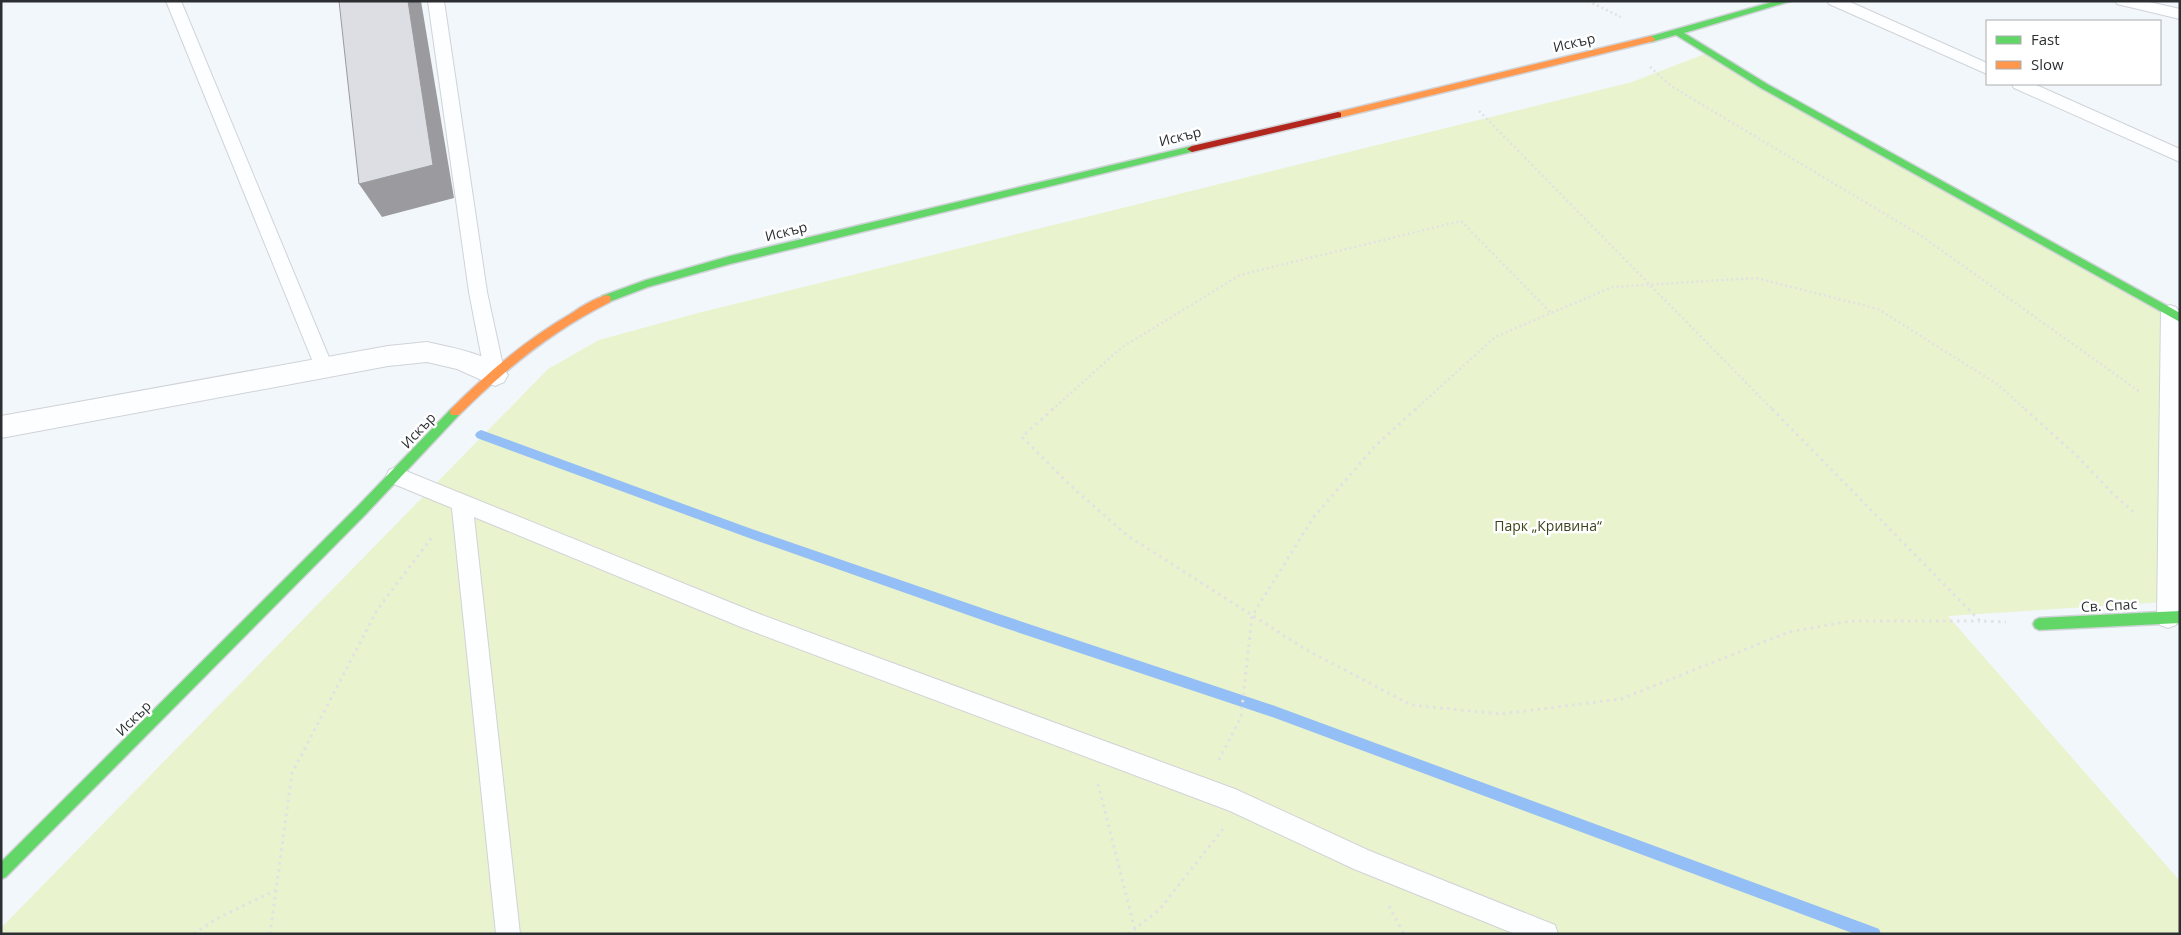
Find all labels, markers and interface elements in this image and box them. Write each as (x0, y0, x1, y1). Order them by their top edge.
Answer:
legend (1986, 20, 2161, 85)
street label: Искър (1551, 28, 1597, 56)
text: Fast (2031, 29, 2060, 49)
text: Slow (2031, 54, 2064, 74)
street label: Искър (1157, 122, 1203, 150)
street label: Искър (763, 217, 809, 245)
street label: Искър (396, 408, 440, 452)
park label: Парк „Кривина“ (1494, 516, 1602, 535)
street label: Св. Спас (2080, 594, 2138, 616)
street label: Искър (111, 696, 155, 740)

